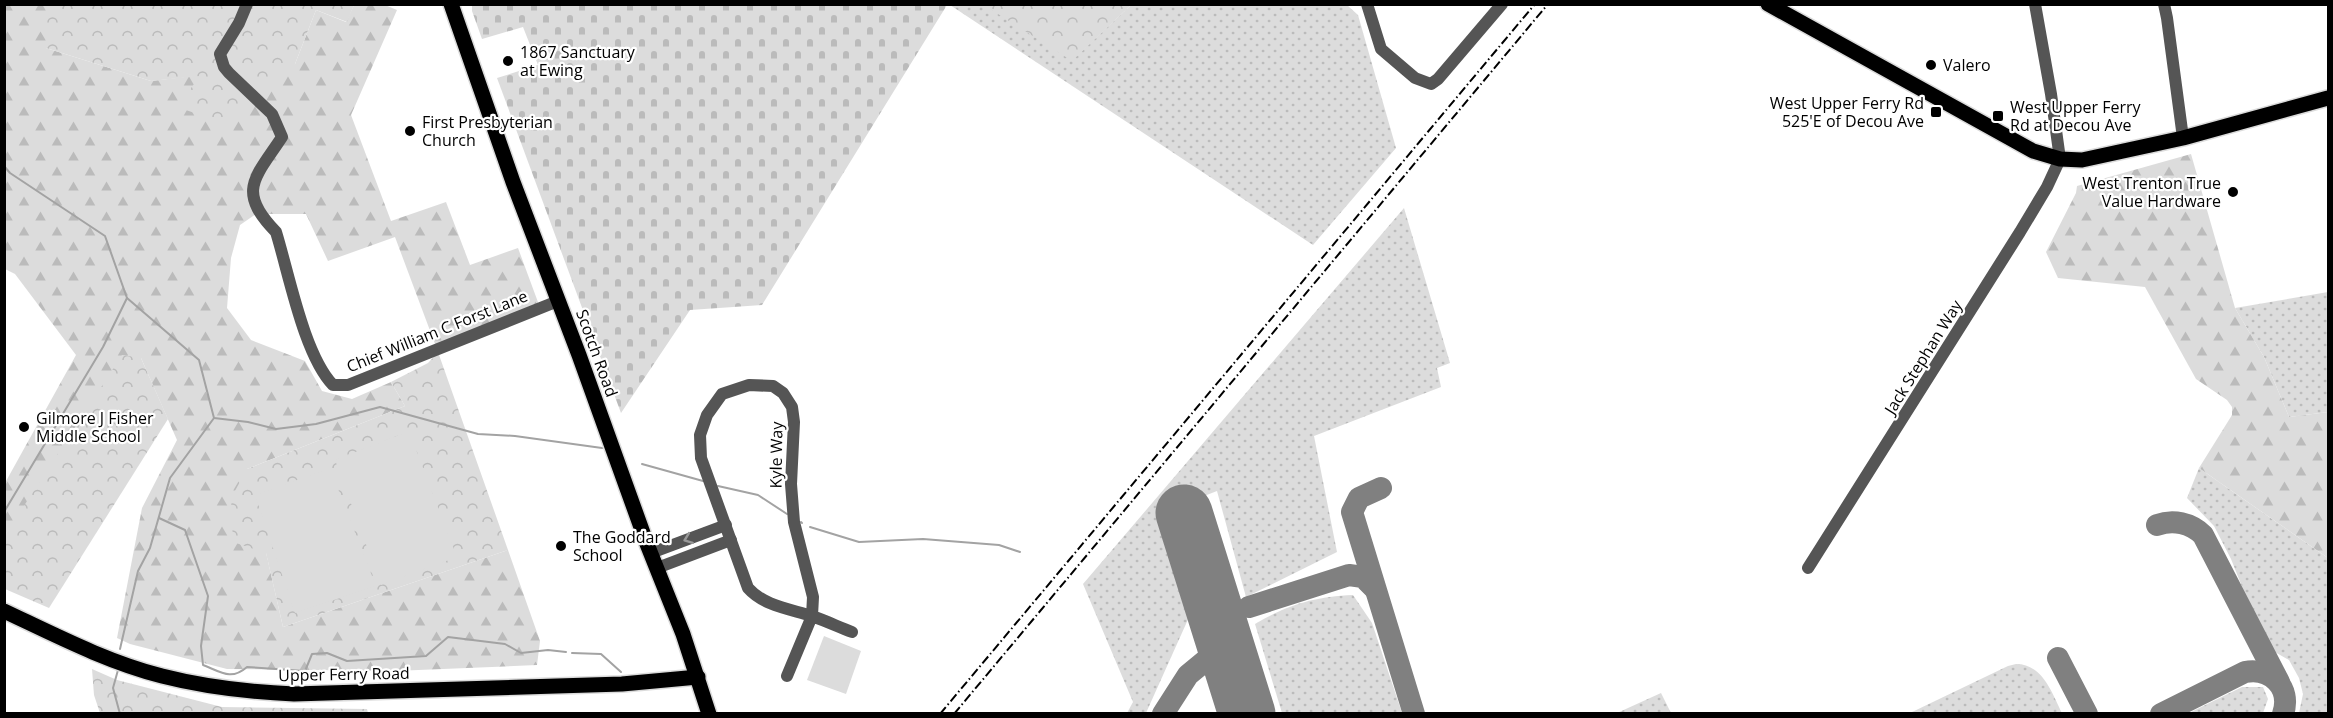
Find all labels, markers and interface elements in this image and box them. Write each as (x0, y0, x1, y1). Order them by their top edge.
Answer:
place label: 1867 Sanctuary at Ewing (520, 41, 636, 81)
marker: 1867 Sanctuary at Ewing (501, 54, 515, 68)
place label: Valero (1943, 54, 1991, 76)
marker: Valero (1924, 58, 1938, 72)
place label: West Upper Ferry Rd 525'E of Decou Ave (1770, 92, 1924, 132)
place label: West Upper Ferry Rd at Decou Ave (2010, 96, 2141, 136)
marker: West Upper Ferry Rd 525'E of Decou Ave (1929, 105, 1943, 119)
marker: West Upper Ferry Rd at Decou Ave (1991, 109, 2005, 123)
place label: First Presbyterian Church (422, 111, 553, 151)
marker: First Presbyterian Church (403, 124, 417, 138)
place label: West Trenton True Value Hardware (2082, 172, 2221, 212)
marker: West Trenton True Value Hardware (2226, 185, 2240, 199)
street label: Chief William C Forst Lane (343, 285, 531, 377)
street label: Jack Stephan Way (1878, 295, 1968, 420)
street label: Scotch Road (571, 306, 623, 400)
place label: Gilmore J Fisher Middle School (36, 407, 154, 447)
marker: Gilmore J Fisher Middle School (17, 420, 31, 434)
street label: Kyle Way (764, 420, 788, 489)
place label: The Goddard School (573, 526, 671, 566)
one-way arrow (683, 532, 694, 545)
marker: The Goddard School (554, 539, 568, 553)
street label: Upper Ferry Road (278, 662, 410, 686)

